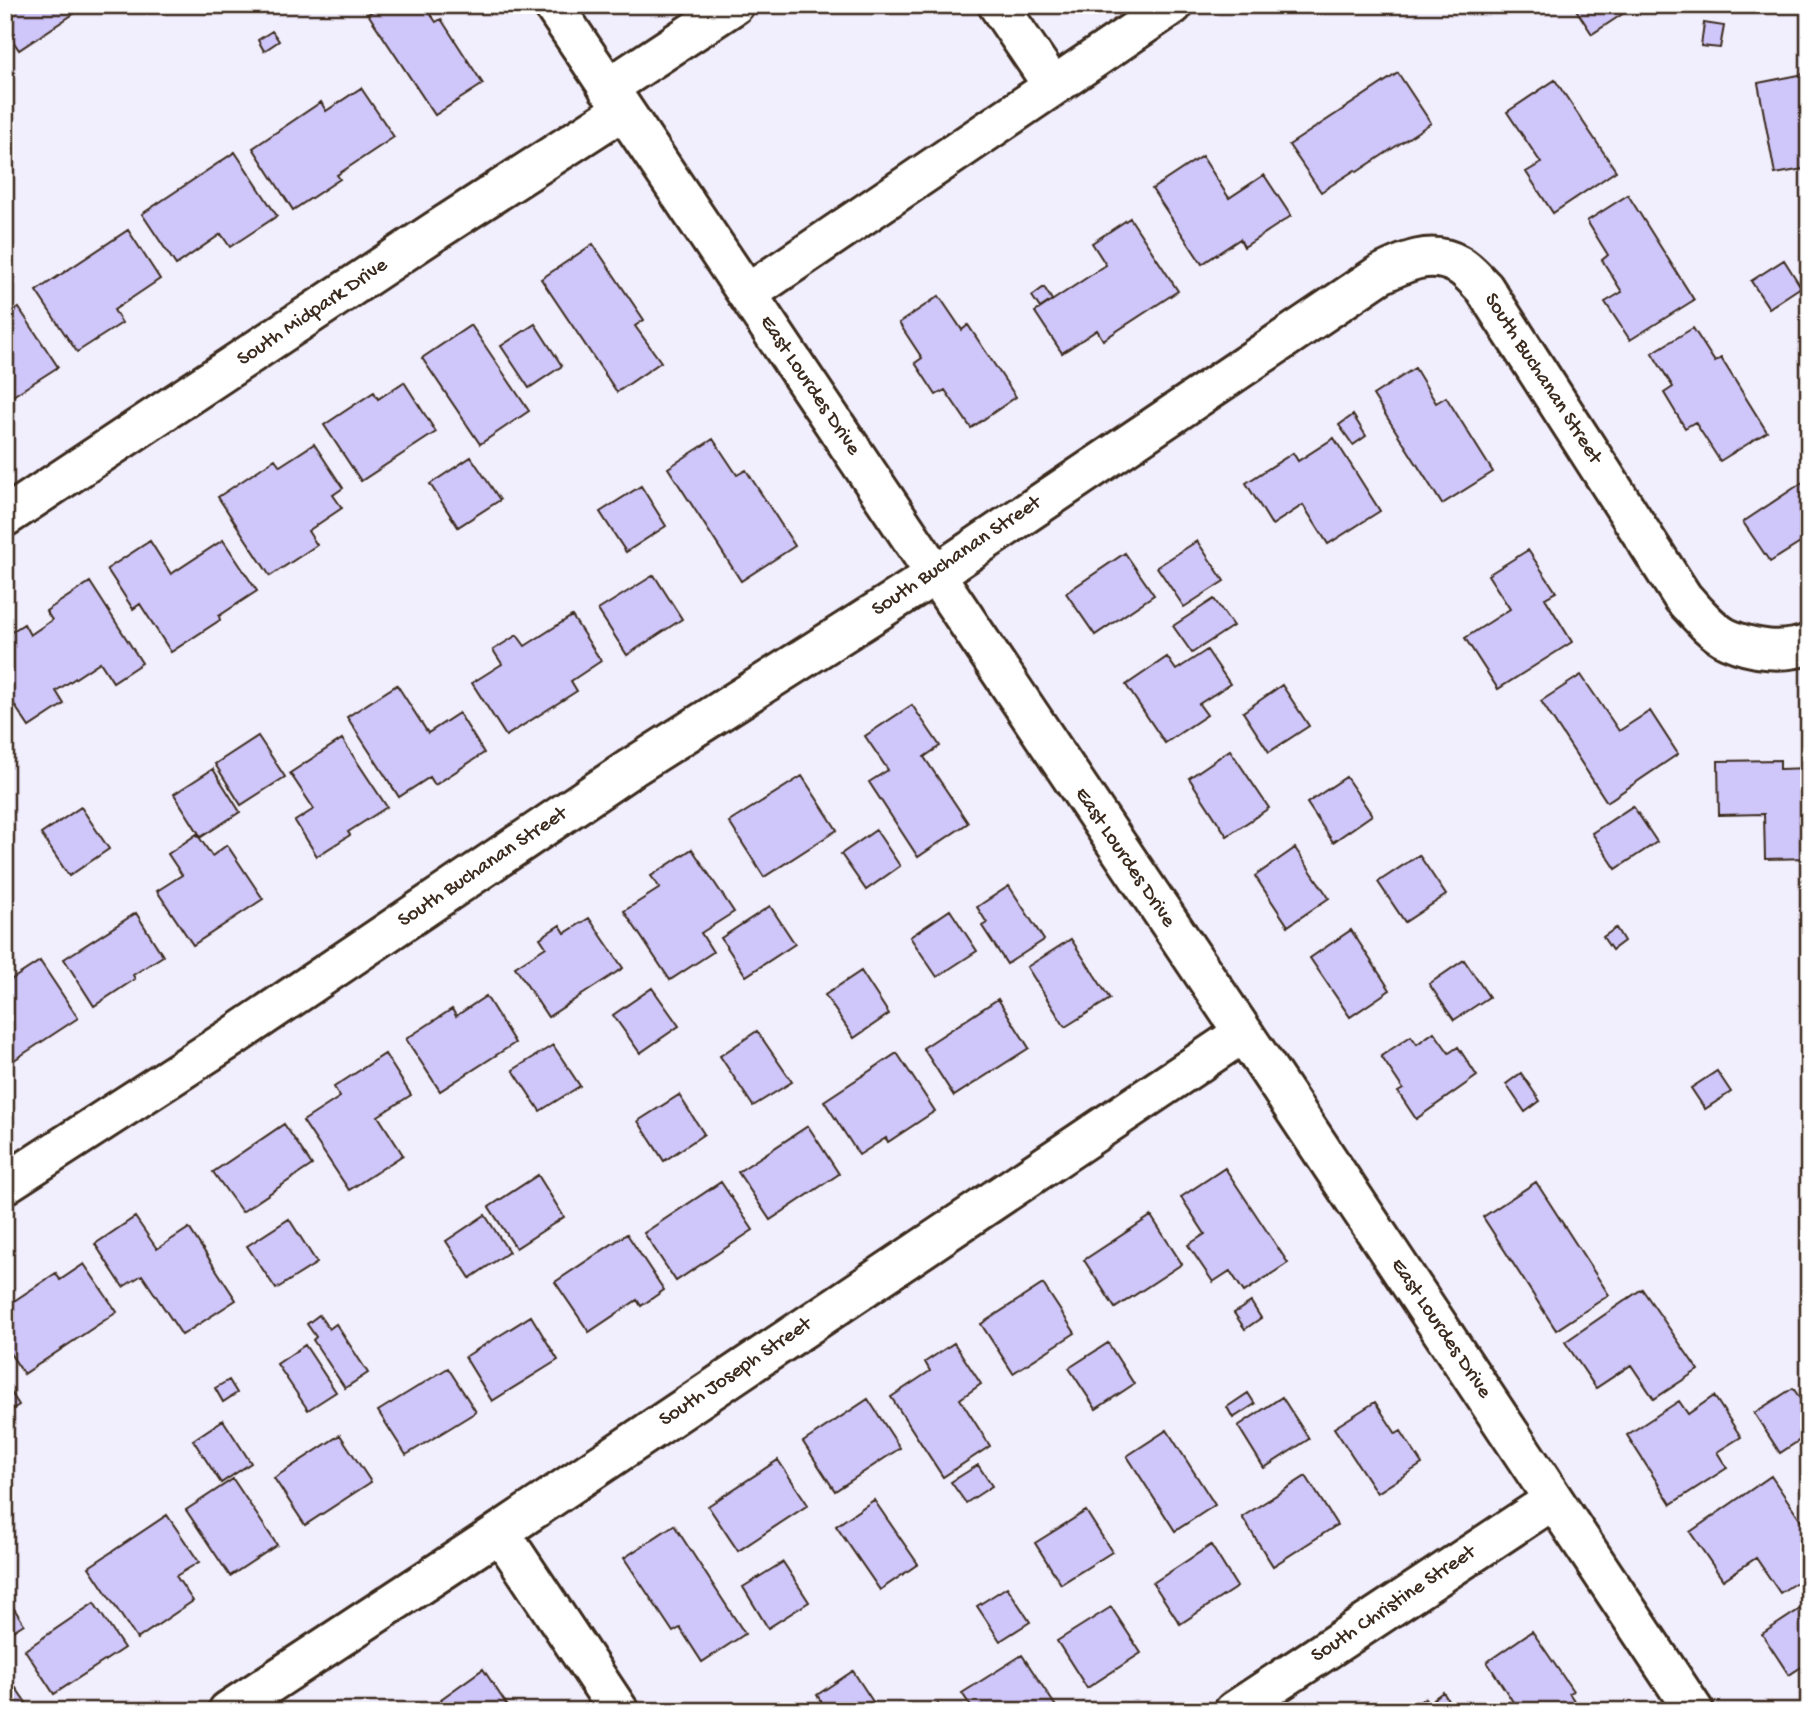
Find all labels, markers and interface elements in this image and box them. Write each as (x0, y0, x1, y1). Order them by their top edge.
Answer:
street label: South Midpark Drive (233, 253, 394, 373)
street label: South Buchanan Street (1477, 289, 1608, 471)
street label: East Lourdes Drive (753, 311, 866, 462)
street label: South Buchanan Street (868, 490, 1048, 623)
street label: East Lourdes Drive (1068, 783, 1181, 934)
street label: South Buchanan Street (394, 801, 574, 934)
street label: East Lourdes Drive (1384, 1254, 1497, 1405)
street label: South Joseph Street (655, 1311, 819, 1433)
street label: South Christine Street (1307, 1539, 1483, 1669)

